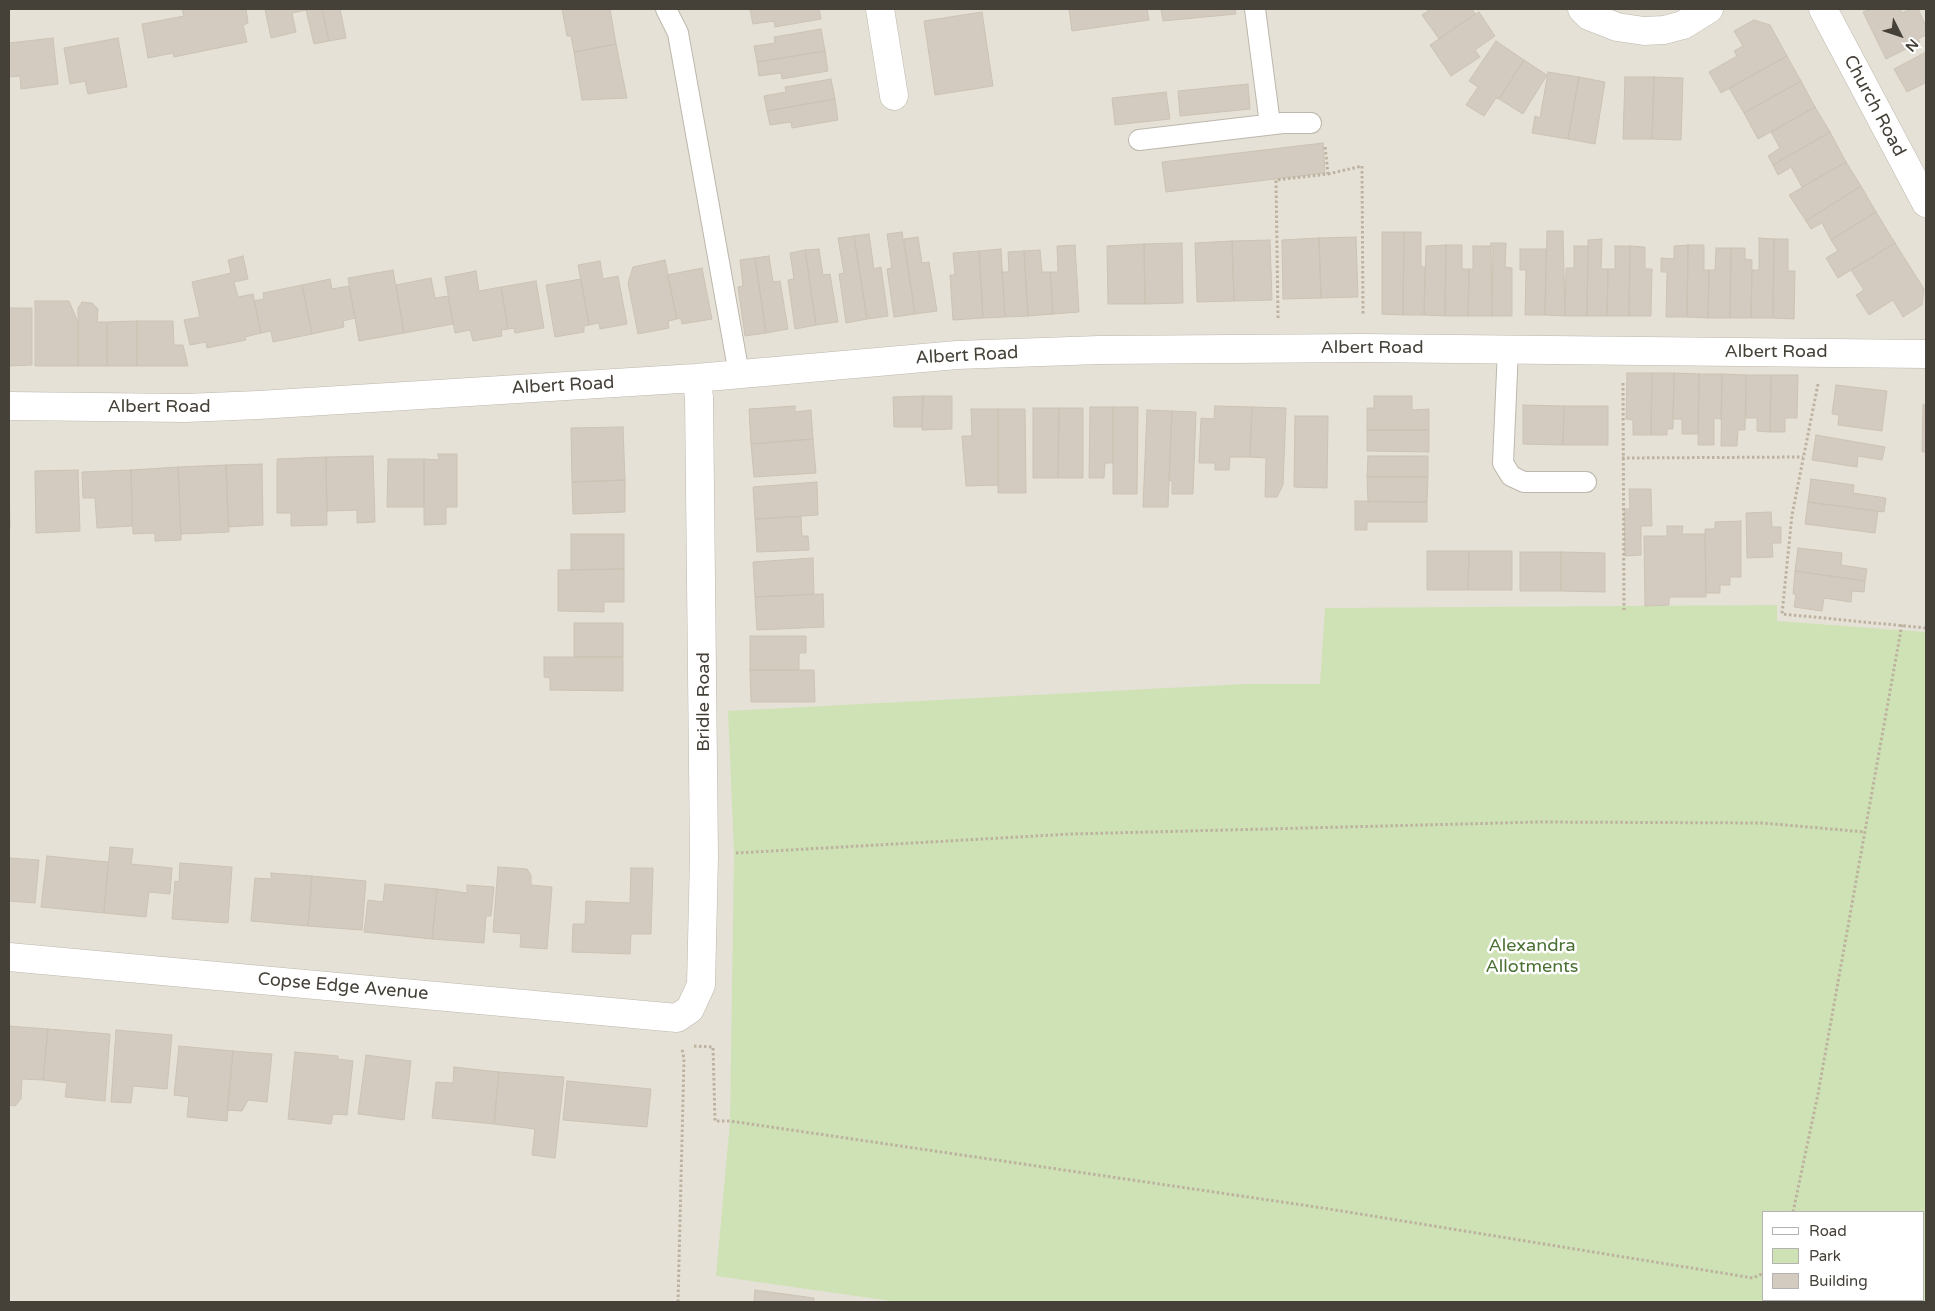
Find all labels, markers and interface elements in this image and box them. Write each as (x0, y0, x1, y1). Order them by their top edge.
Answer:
north arrow (1875, 10, 1925, 60)
text: N (1902, 35, 1922, 55)
street label: Church Road (1838, 52, 1910, 160)
street label: Albert Road (1320, 337, 1424, 359)
street label: Albert Road (1724, 341, 1828, 363)
street label: Albert Road (915, 343, 1019, 369)
street label: Albert Road (511, 373, 615, 399)
street label: Albert Road (107, 396, 211, 418)
street label: Bridle Road (693, 652, 715, 752)
park label: Alexandra Allotments (1485, 935, 1579, 978)
street label: Copse Edge Avenue (257, 969, 429, 1005)
legend (1762, 1211, 1925, 1301)
text: Road (1809, 1222, 1847, 1240)
text: Park (1809, 1247, 1841, 1265)
text: Building (1809, 1272, 1868, 1290)

